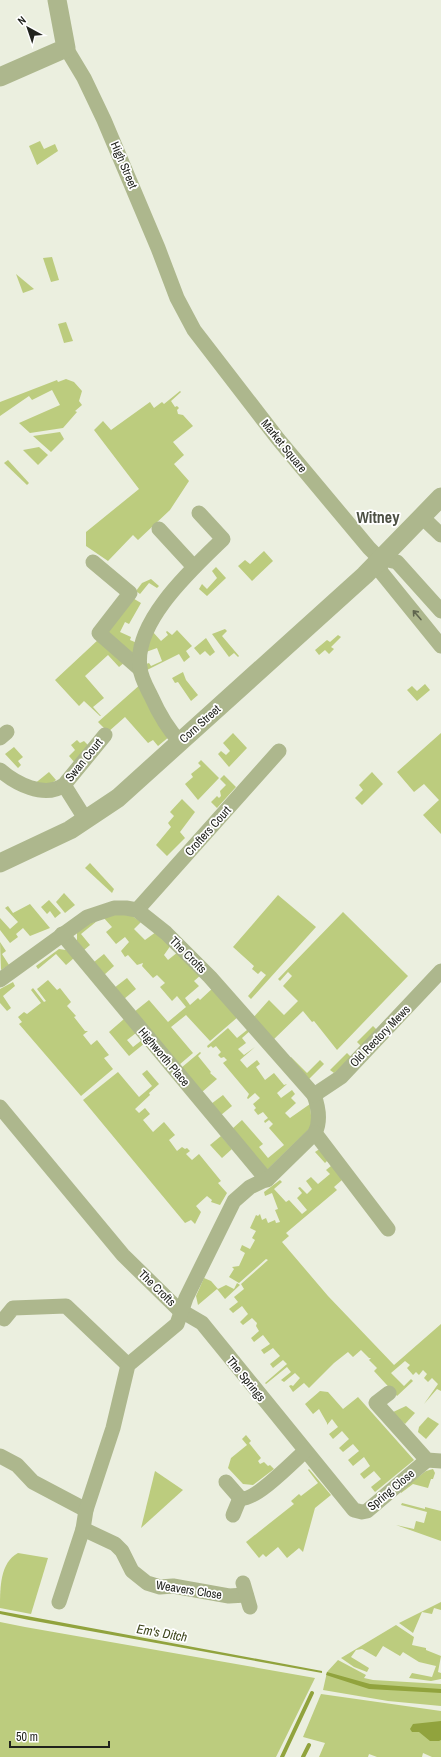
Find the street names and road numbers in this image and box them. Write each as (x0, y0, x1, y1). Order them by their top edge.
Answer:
street label: High Street (107, 139, 141, 191)
street label: Market Square (257, 416, 311, 476)
street label: Corn Street (176, 701, 224, 747)
street label: Swan Court (62, 735, 107, 785)
street label: Crofters Court (181, 802, 235, 859)
street label: The Crofts (166, 933, 210, 977)
street label: Old Rectory Mews (346, 1001, 414, 1070)
street label: Highworth Place (135, 1024, 193, 1090)
street label: The Crofts (135, 1266, 179, 1310)
street label: The Springs (223, 1353, 269, 1405)
street label: Spring Close (364, 1466, 418, 1514)
street label: Weavers Close (155, 1577, 223, 1603)

